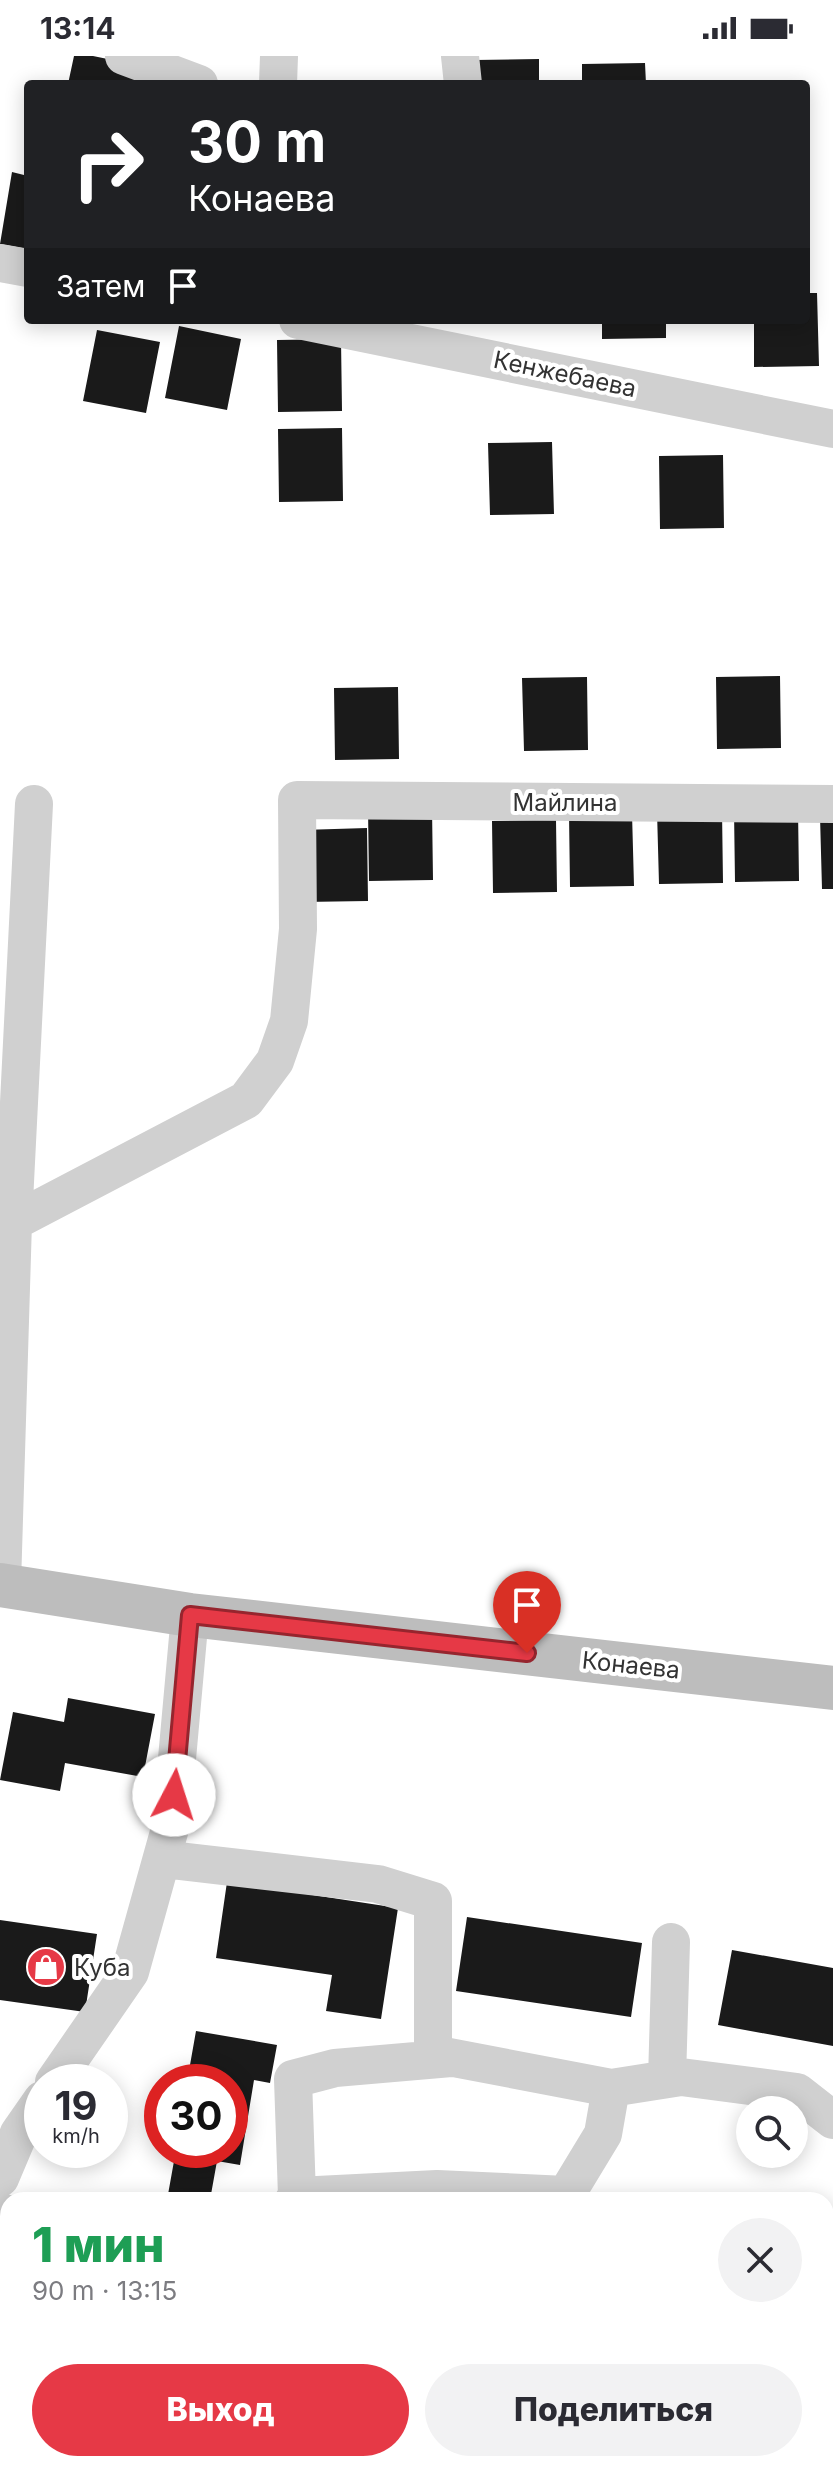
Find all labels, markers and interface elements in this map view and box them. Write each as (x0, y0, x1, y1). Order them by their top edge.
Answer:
text: 13:14 (40, 10, 116, 46)
text: 30 m (188, 108, 326, 176)
icon: right (56, 112, 160, 216)
text: Конаева (188, 176, 335, 220)
icon: arrive (161, 264, 205, 308)
text: Затем (56, 268, 145, 304)
street label: Кенжебаева (491, 345, 639, 403)
street label: Майлина (512, 788, 618, 817)
pin (493, 1571, 561, 1653)
icon: arrive (505, 1583, 549, 1627)
street label: Конаева (581, 1645, 681, 1685)
position arrow (132, 1753, 216, 1837)
shop icon: Куба (25, 1946, 67, 1988)
place label: Куба (74, 1953, 130, 1982)
speed limit sign: 30 (144, 2064, 248, 2168)
text: 19 (54, 2081, 98, 2130)
map controls (736, 2096, 808, 2168)
button: search (736, 2096, 808, 2168)
text: km/h (52, 2124, 100, 2148)
text: 1 мин (32, 2215, 164, 2274)
button: close (718, 2218, 802, 2302)
text: 90 m · 13:15 (32, 2275, 177, 2306)
button: Выход (32, 2364, 409, 2456)
button: Поделиться (425, 2364, 802, 2456)

